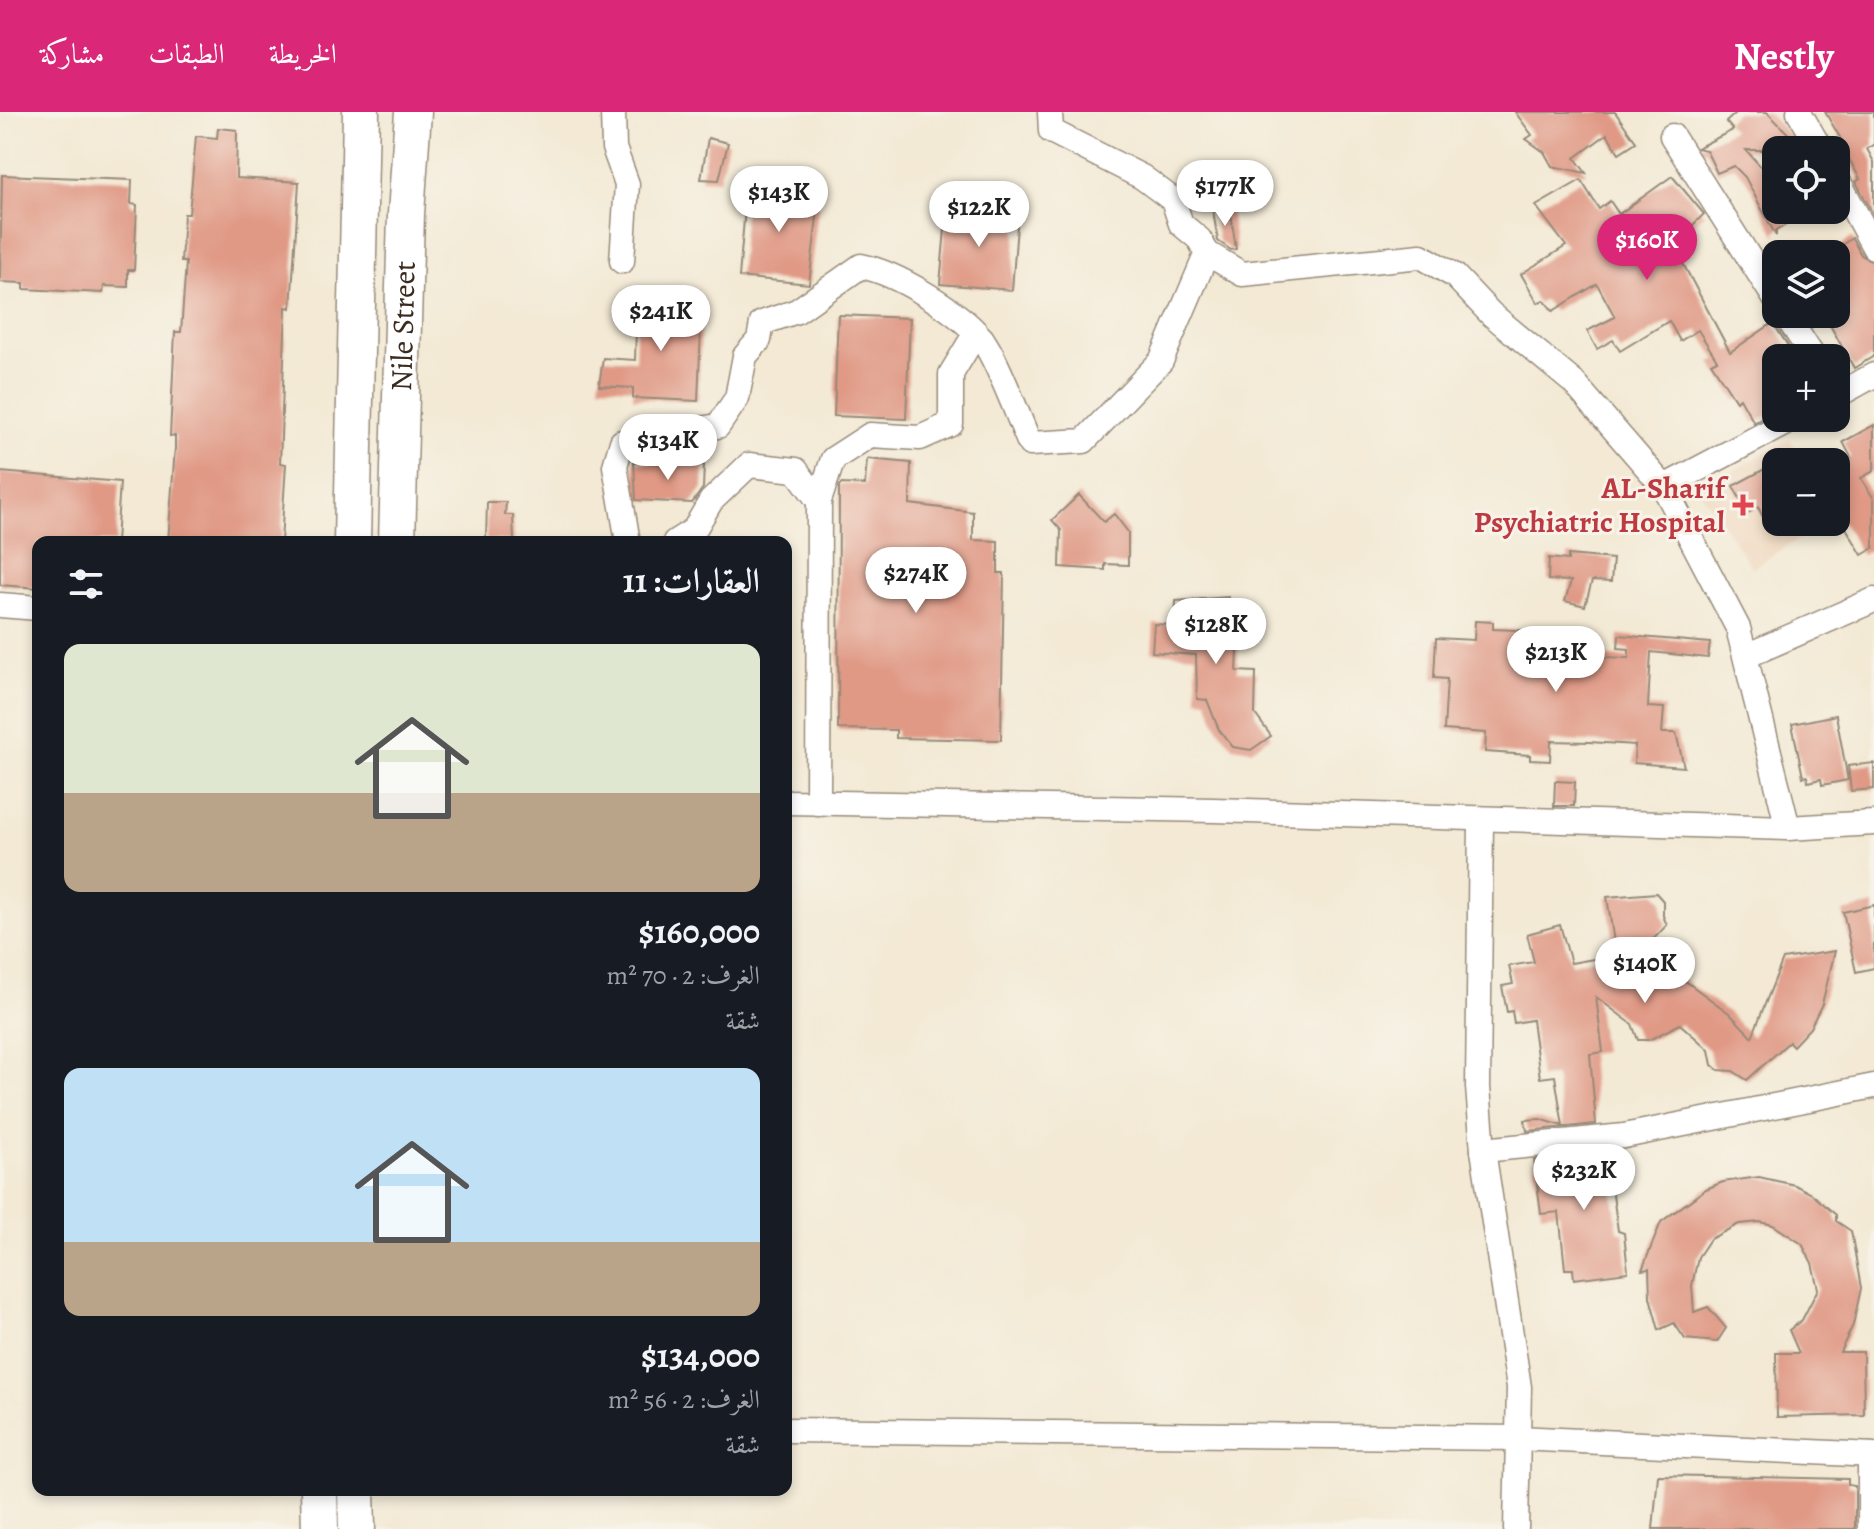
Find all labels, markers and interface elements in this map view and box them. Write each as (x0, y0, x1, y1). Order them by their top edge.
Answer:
text: Nestly (1734, 30, 1834, 82)
text: مشاركة (40, 35, 104, 73)
text: الطبقات (148, 35, 225, 73)
text: الخريطة (269, 35, 337, 73)
map controls (1762, 136, 1850, 536)
button: locate (1762, 136, 1850, 224)
pin: $177K (1169, 160, 1281, 228)
pin: $143K (723, 166, 835, 234)
text: $177K (1195, 168, 1255, 203)
text: $143K (748, 174, 810, 209)
pin: $122K (923, 181, 1035, 249)
text: $122K (947, 189, 1011, 224)
pin: $160K (1591, 214, 1703, 282)
text: $160K (1615, 222, 1679, 257)
button: layers (1762, 240, 1850, 328)
street label: Nile Street (381, 260, 425, 392)
pin: $241K (605, 285, 717, 353)
text: $241K (629, 293, 693, 328)
button: + (1762, 344, 1850, 432)
pin: $134K (612, 414, 724, 482)
text: $134K (637, 422, 699, 457)
button: − (1762, 448, 1850, 536)
place label: AL-Sharif Psychiatric Hospital (1474, 468, 1729, 542)
marker: AL-Sharif Psychiatric Hospital (1732, 494, 1754, 516)
pin: $274K (860, 547, 972, 615)
text: $274K (883, 555, 949, 590)
text: العقارات: 11 (623, 557, 760, 604)
icon: filters (64, 562, 108, 606)
pin: $128K (1160, 598, 1272, 666)
text: $128K (1184, 606, 1248, 641)
pin: $213K (1500, 626, 1612, 694)
text: $213K (1525, 634, 1587, 669)
icon: home (340, 696, 484, 840)
text: $160,000 (639, 908, 760, 955)
pin: $140K (1589, 937, 1701, 1005)
text: $140K (1613, 945, 1677, 980)
text: الغرف: 2 · 70 m² (607, 958, 760, 993)
text: شقة (726, 1003, 760, 1038)
icon: home (340, 1120, 484, 1264)
pin: $232K (1528, 1144, 1640, 1212)
text: $232K (1551, 1152, 1617, 1187)
text: $134,000 (641, 1332, 760, 1379)
text: الغرف: 2 · 56 m² (608, 1382, 760, 1417)
text: شقة (726, 1427, 760, 1462)

